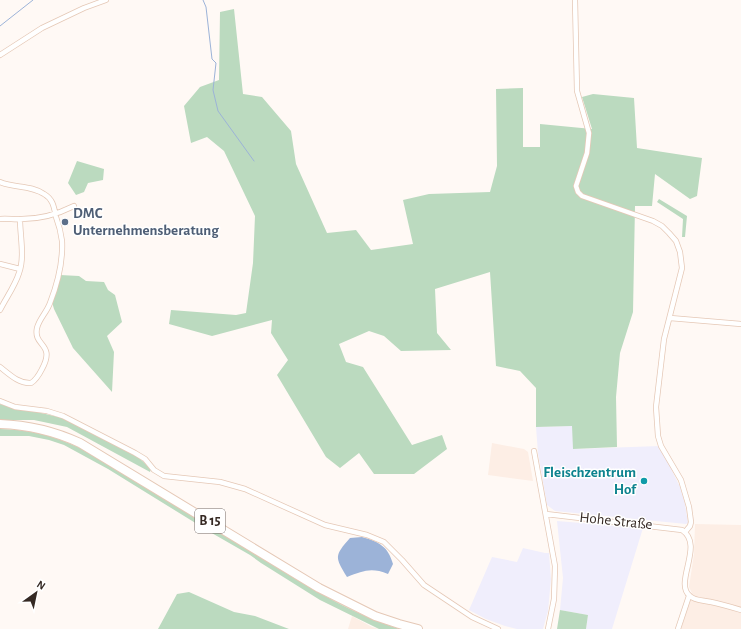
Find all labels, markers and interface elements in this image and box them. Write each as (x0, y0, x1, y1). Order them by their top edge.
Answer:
place label: DMC Unternehmensberatung (73, 206, 219, 238)
marker: DMC Unternehmensberatung (60, 217, 70, 227)
place label: Fleischzentrum Hof (543, 465, 637, 497)
marker: Fleischzentrum Hof (639, 476, 649, 486)
road number: B 15 (195, 509, 225, 533)
street label: Hohe Straße (579, 510, 653, 532)
north arrow (16, 573, 56, 613)
text: N (35, 578, 47, 592)

